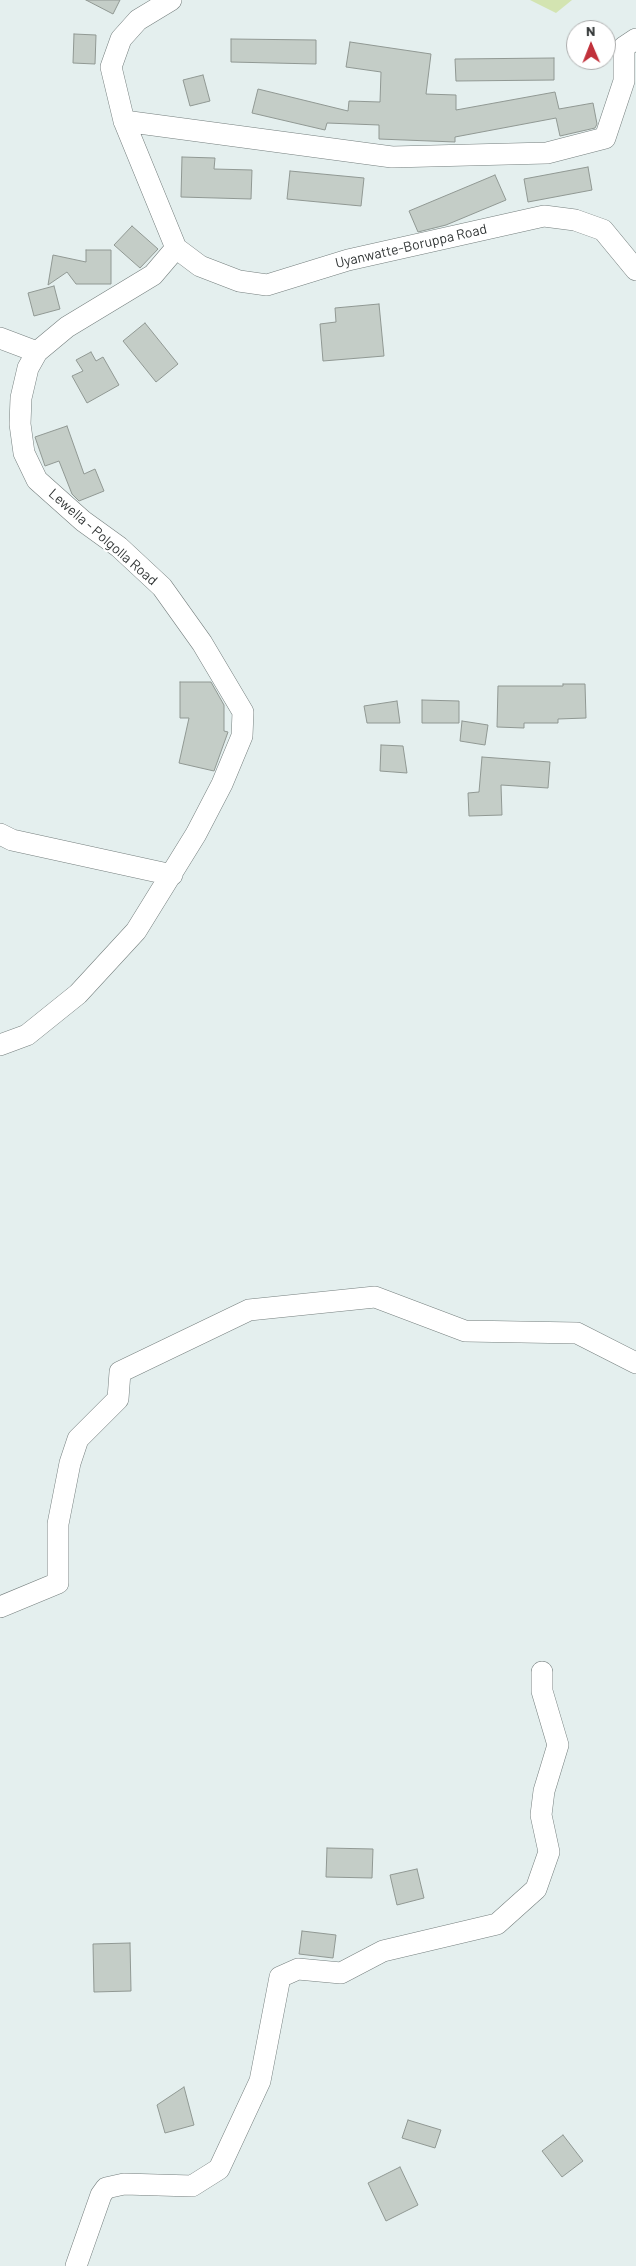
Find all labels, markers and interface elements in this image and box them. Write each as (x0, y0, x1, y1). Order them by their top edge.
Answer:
north arrow (566, 20, 616, 70)
text: N (586, 22, 596, 39)
street label: Uyanwatte-Boruppa Road (333, 220, 489, 272)
street label: Lewella - Polgolla Road (45, 485, 161, 589)

